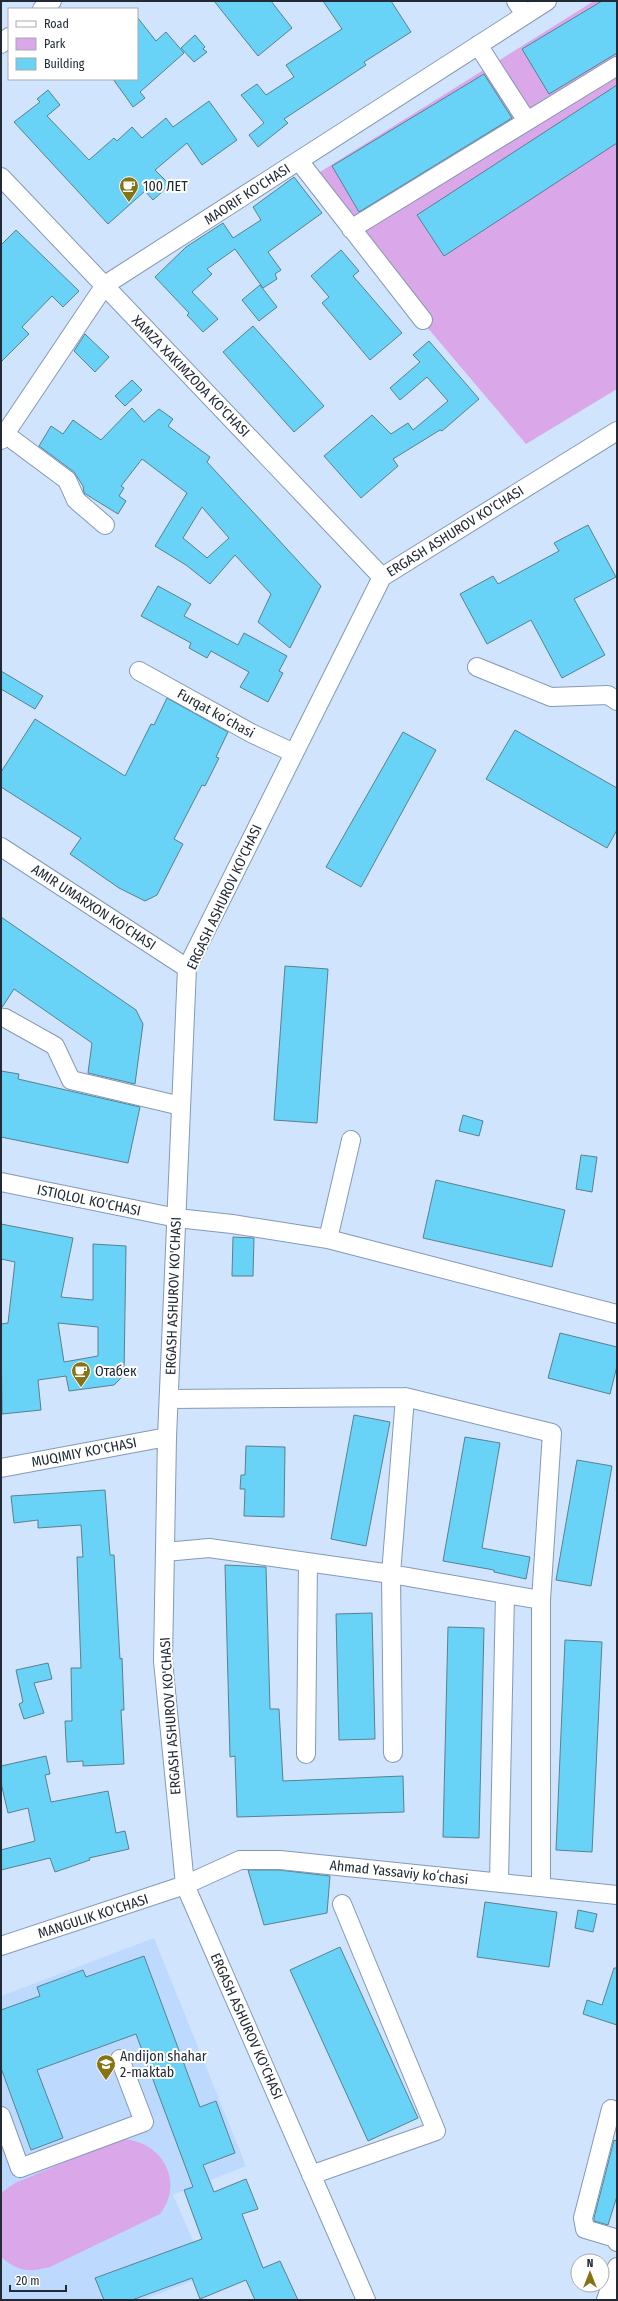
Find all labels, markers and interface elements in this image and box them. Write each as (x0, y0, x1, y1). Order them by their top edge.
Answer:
legend (8, 8, 138, 80)
text: Road (44, 17, 69, 31)
text: Park (44, 37, 66, 51)
text: Building (44, 57, 85, 71)
street label: MAORIF KO'CHASI (201, 160, 293, 229)
cafe icon: 100 ЛЕТ (118, 175, 140, 203)
place label: 100 ЛЕТ (143, 178, 188, 195)
street label: XAMZA XAKIMZODA KO'CHASI (128, 312, 253, 441)
street label: ERGASH ASHUROV KO'CHASI (384, 482, 527, 581)
street label: Furqat koʻchasi (174, 685, 257, 742)
street label: ERGASH ASHUROV KO'CHASI (183, 822, 266, 973)
street label: AMIR UMARXON KO'CHASI (28, 861, 159, 954)
street label: ISTIQLOL KO'CHASI (36, 1181, 142, 1220)
street label: ERGASH ASHUROV KO'CHASI (162, 1217, 185, 1375)
cafe icon: Отабек (70, 1360, 92, 1388)
place label: Отабек (95, 1363, 137, 1380)
street label: MUQIMIY KO'CHASI (30, 1434, 138, 1471)
street label: ERGASH ASHUROV KO'CHASI (157, 1636, 184, 1795)
street label: Ahmad Yassaviy koʻchasi (329, 1857, 469, 1888)
street label: MANGULIK KO'CHASI (36, 1891, 150, 1942)
street label: ERGASH ASHUROV KO'CHASI (207, 1950, 286, 2102)
place label: Andijon shahar 2-maktab (120, 2048, 207, 2081)
school or university icon: Andijon shahar 2-maktab (95, 2053, 117, 2081)
north arrow (570, 2253, 610, 2293)
text: N (587, 2257, 593, 2270)
scale bar (10, 2267, 66, 2293)
text: 20 m (16, 2274, 40, 2288)

